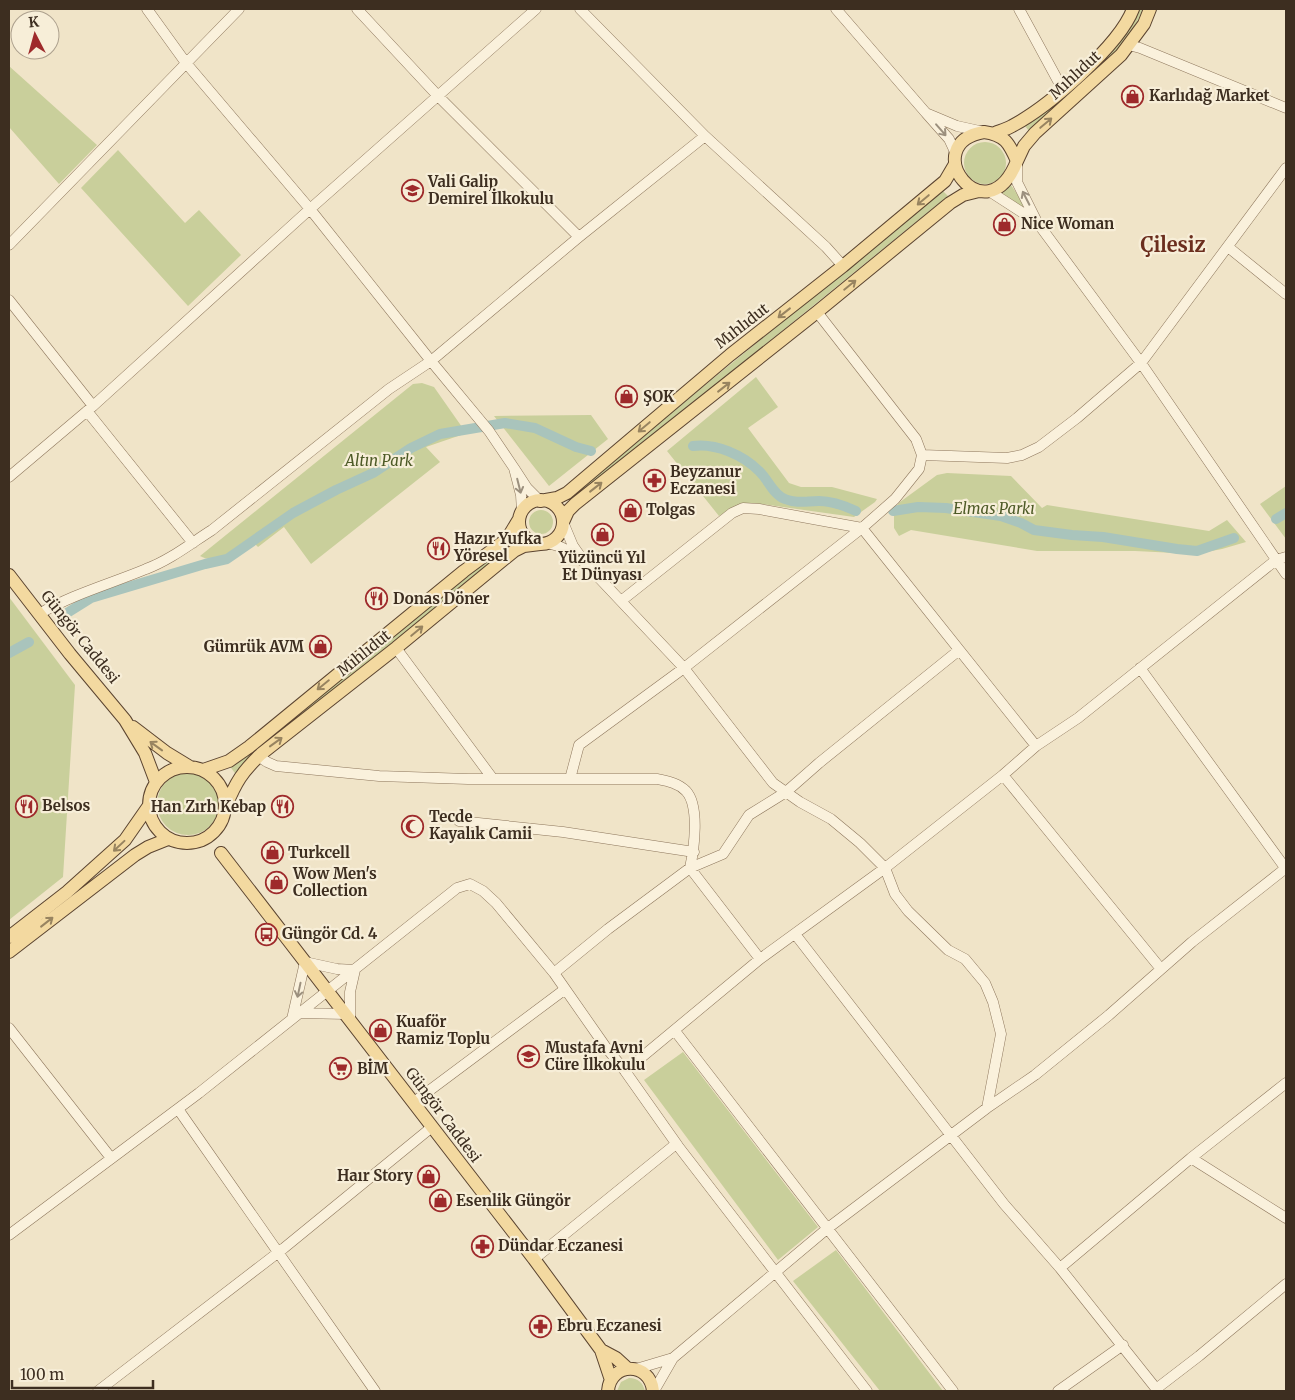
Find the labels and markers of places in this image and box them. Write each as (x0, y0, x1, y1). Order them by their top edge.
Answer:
shop icon: Karlıdağ Market (1121, 84, 1145, 108)
place label: Karlıdağ Market (1149, 86, 1270, 105)
place label: Vali Galip Demirel İlkokulu (427, 172, 554, 208)
school or university icon: Vali Galip Demirel İlkokulu (400, 179, 424, 203)
shop icon: Nice Woman (993, 212, 1017, 236)
place label: Nice Woman (1021, 214, 1114, 233)
shop icon: ŞOK (615, 385, 639, 409)
place label: ŞOK (643, 387, 675, 406)
place label: Beyzanur Eczanesi (670, 462, 741, 498)
pharmacy icon: Beyzanur Eczanesi (642, 469, 666, 493)
shop icon: Tolgas (618, 498, 642, 522)
place label: Tolgas (646, 500, 696, 519)
shop icon: Yüzüncü Yıl Et Dünyası (590, 523, 614, 547)
place label: Hazır Yufka Yöresel (453, 529, 542, 565)
restaurant icon: Hazır Yufka Yöresel (426, 536, 450, 560)
place label: Yüzüncü Yıl Et Dünyası (557, 548, 646, 584)
restaurant icon: Donas Döner (365, 587, 389, 611)
place label: Donas Döner (393, 589, 490, 608)
shop icon: Gümrük AVM (308, 635, 332, 659)
place label: Gümrük AVM (204, 637, 305, 656)
restaurant icon: Belsos (14, 794, 38, 818)
restaurant icon: Han Zırh Kebap (270, 795, 294, 819)
place label: Belsos (42, 796, 90, 815)
place label: Han Zırh Kebap (151, 797, 266, 816)
place label: Tecde Kayalık Camii (429, 807, 532, 843)
mosque icon: Tecde Kayalık Camii (401, 814, 425, 838)
shop icon: Turkcell (260, 841, 284, 865)
place label: Turkcell (288, 843, 350, 862)
place label: Wow Men's Collection (292, 864, 377, 900)
shop icon: Wow Men's Collection (265, 871, 289, 895)
bus stop icon: Güngör Cd. 4 (254, 922, 278, 946)
place label: Güngör Cd. 4 (282, 924, 378, 943)
place label: Kuaför Ramiz Toplu (396, 1012, 490, 1048)
shop icon: Kuaför Ramiz Toplu (368, 1019, 392, 1043)
place label: Mustafa Avni Cüre İlkokulu (545, 1038, 646, 1074)
school or university icon: Mustafa Avni Cüre İlkokulu (517, 1045, 541, 1069)
supermarket icon: BİM (329, 1057, 353, 1081)
place label: BİM (357, 1058, 389, 1078)
shop icon: Haır Story (417, 1164, 441, 1188)
place label: Haır Story (337, 1166, 413, 1185)
shop icon: Esenlik Güngör (428, 1189, 452, 1213)
place label: Esenlik Güngör (456, 1191, 571, 1210)
pharmacy icon: Dündar Eczanesi (470, 1234, 494, 1258)
place label: Dündar Eczanesi (498, 1236, 623, 1255)
pharmacy icon: Ebru Eczanesi (529, 1314, 553, 1338)
place label: Ebru Eczanesi (557, 1316, 662, 1335)

